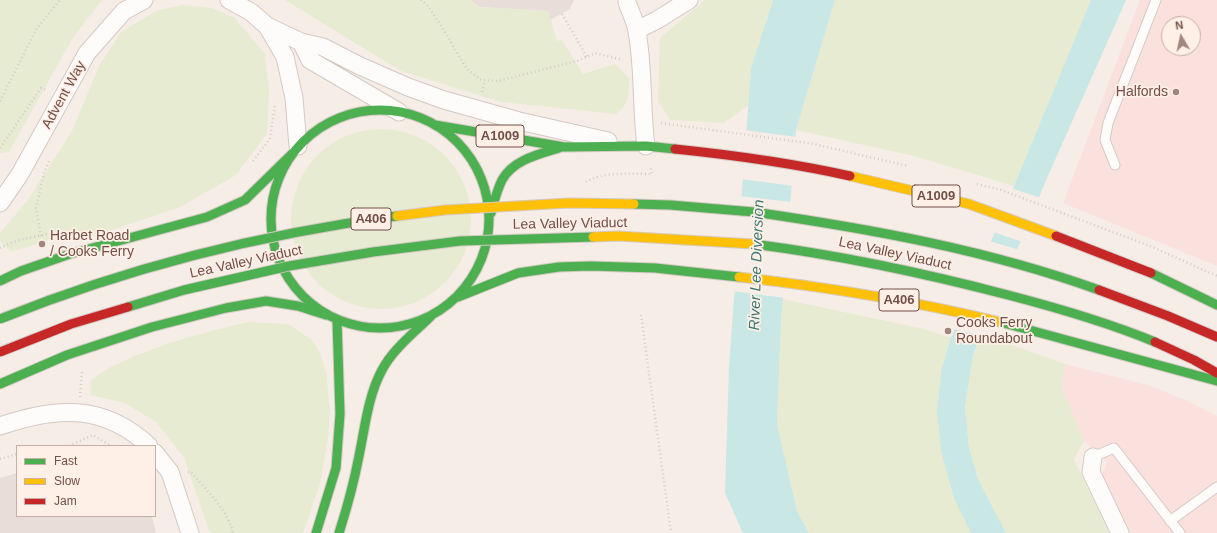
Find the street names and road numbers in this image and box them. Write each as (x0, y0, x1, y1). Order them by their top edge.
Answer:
street label: Advent Way (38, 58, 90, 132)
road number: A1009 (476, 125, 524, 147)
road number: A1009 (912, 185, 960, 207)
road number: A406 (351, 208, 391, 230)
street label: Lea Valley Viaduct (513, 215, 627, 233)
street label: Lea Valley Viaduct (837, 234, 953, 274)
street label: Lea Valley Viaduct (188, 242, 304, 282)
road number: A406 (879, 289, 919, 311)

